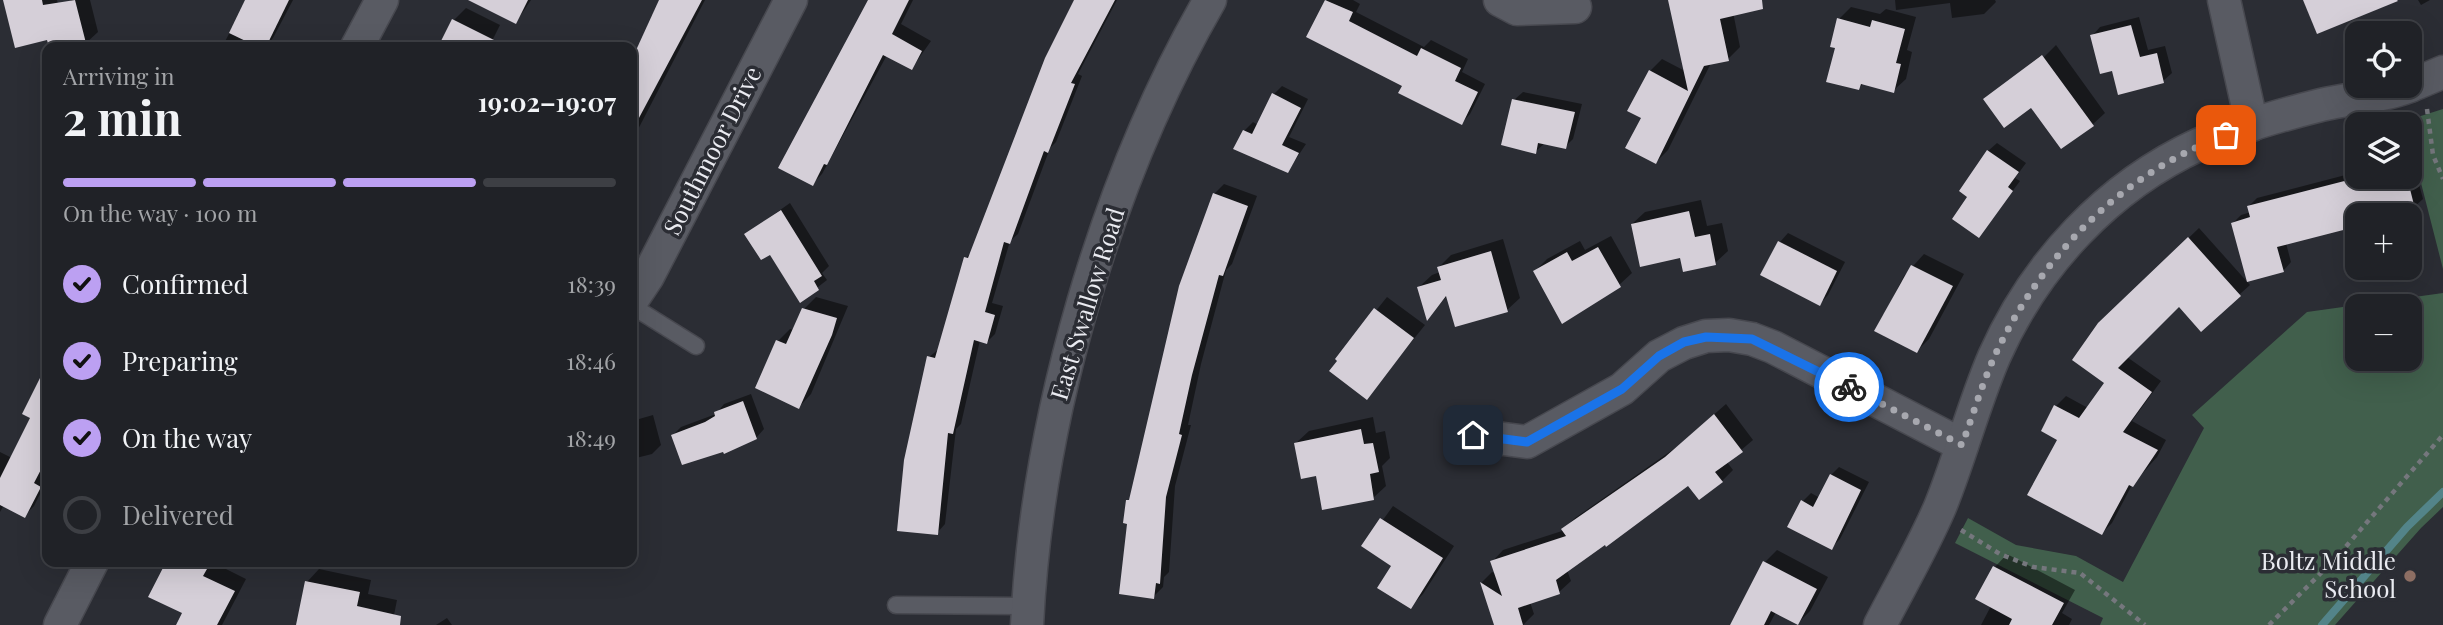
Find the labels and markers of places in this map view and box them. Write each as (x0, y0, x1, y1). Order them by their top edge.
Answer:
pin (2196, 105, 2256, 165)
pin (1443, 405, 1503, 465)
place label: Boltz Middle School (2261, 544, 2396, 604)
marker: Boltz Middle School (2402, 568, 2418, 584)

